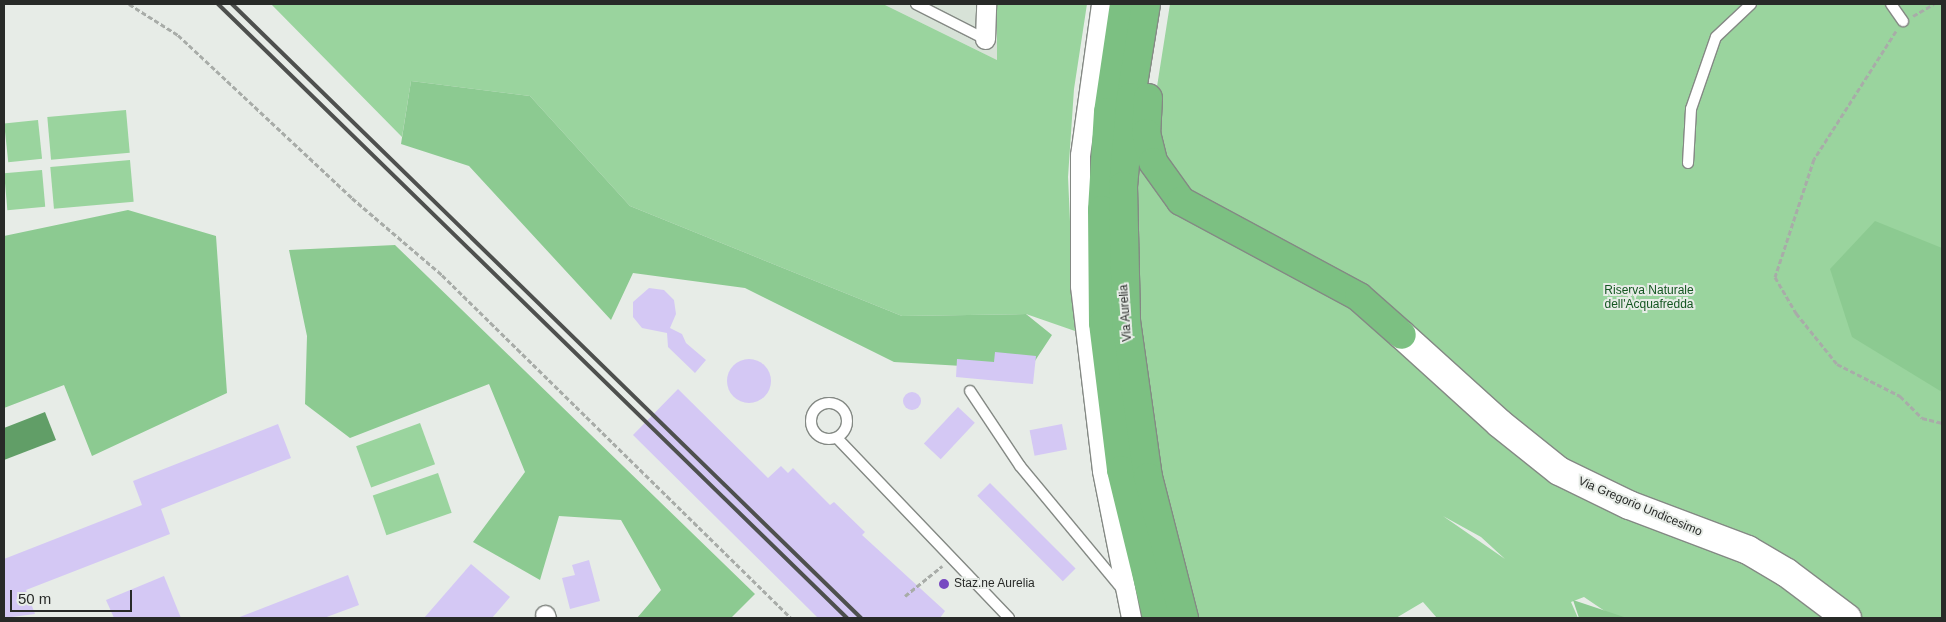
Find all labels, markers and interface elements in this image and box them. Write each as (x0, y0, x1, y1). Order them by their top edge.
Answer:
street label: Via Aurelia (1117, 284, 1135, 342)
park label: Riserva Naturale dell'Acquafredda (1604, 284, 1694, 312)
street label: Via Gregorio Undicesimo (1576, 474, 1704, 540)
place label: Staz.ne Aurelia (954, 577, 1035, 591)
marker: Staz.ne Aurelia (938, 578, 950, 590)
scale bar (12, 580, 135, 612)
text: 50 m (18, 590, 51, 607)

